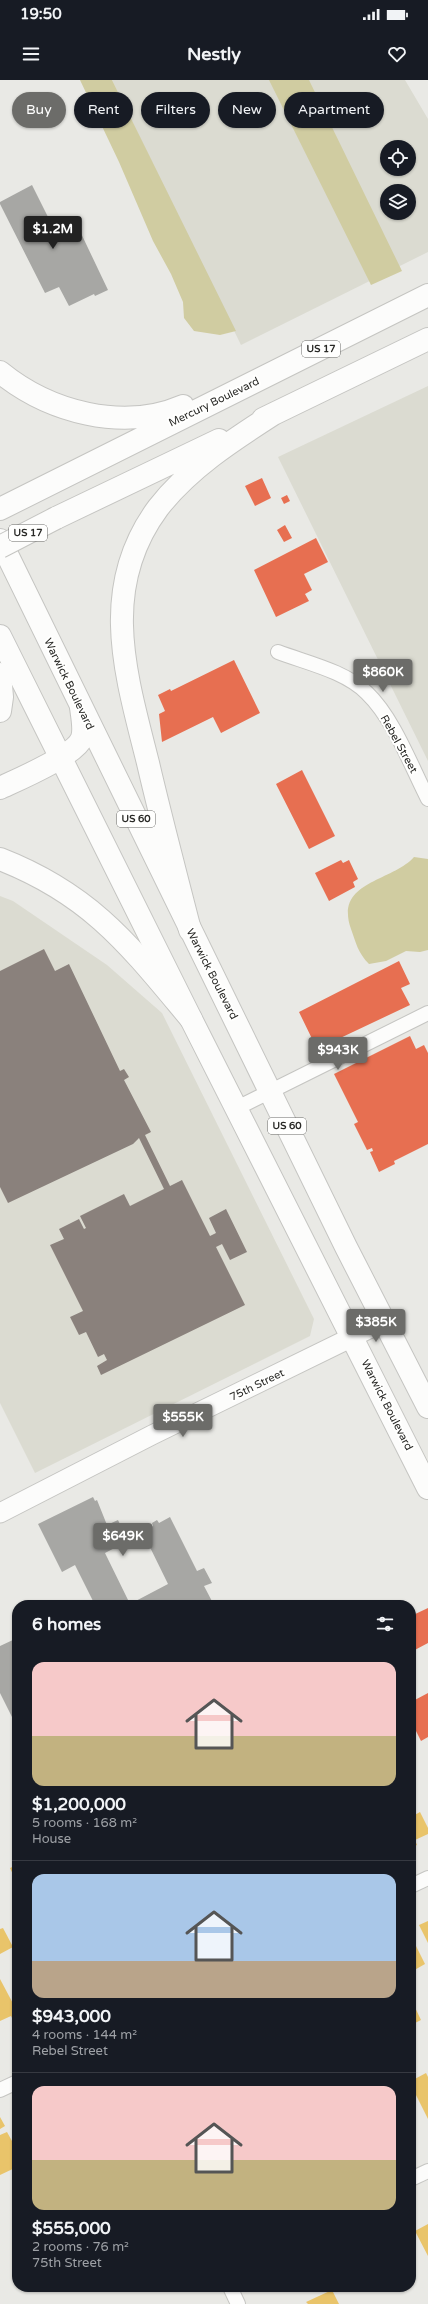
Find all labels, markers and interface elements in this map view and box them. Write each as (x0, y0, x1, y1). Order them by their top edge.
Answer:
text: 19:50 (20, 5, 62, 23)
icon: menu (20, 43, 42, 65)
text: Nestly (187, 43, 241, 65)
icon: heart (386, 43, 408, 65)
chip: Buy (12, 92, 66, 128)
chip: Rent (74, 92, 133, 128)
chip: Filters (141, 92, 210, 128)
chip: New (218, 92, 276, 128)
chip: Apartment (284, 92, 384, 128)
map controls (380, 140, 416, 220)
button: locate (380, 140, 416, 176)
button: layers (380, 184, 416, 220)
pin: $1.2M (25, 216, 81, 250)
text: $1.2M (33, 221, 73, 237)
road number: US 17 (302, 341, 340, 357)
street label: Mercury Boulevard (167, 374, 261, 430)
road number: US 17 (9, 525, 47, 541)
street label: Warwick Boulevard (41, 636, 97, 732)
pin: $860K (355, 659, 411, 693)
text: $860K (362, 664, 404, 680)
street label: Rebel Street (378, 713, 420, 775)
road number: US 60 (117, 811, 155, 827)
street label: Warwick Boulevard (183, 926, 241, 1022)
pin: $943K (310, 1037, 366, 1071)
text: $943K (317, 1042, 359, 1058)
road number: US 60 (268, 1118, 306, 1134)
pin: $385K (348, 1309, 404, 1343)
text: $385K (355, 1314, 397, 1330)
street label: Warwick Boulevard (358, 1357, 416, 1453)
street label: 75th Street (228, 1366, 286, 1404)
pin: $555K (155, 1404, 211, 1438)
text: $555K (162, 1409, 204, 1425)
pin: $649K (95, 1523, 151, 1557)
text: $649K (102, 1528, 144, 1544)
icon: filters (374, 1613, 396, 1635)
text: 6 homes (32, 1614, 101, 1635)
icon: home (178, 1688, 250, 1760)
text: $1,200,000 (32, 1794, 126, 1815)
text: 5 rooms · 168 m² (32, 1815, 137, 1831)
text: House (32, 1831, 71, 1847)
icon: home (178, 1900, 250, 1972)
text: $943,000 (32, 2006, 111, 2027)
text: 4 rooms · 144 m² (32, 2027, 137, 2043)
text: Rebel Street (32, 2043, 108, 2059)
icon: home (178, 2112, 250, 2184)
text: $555,000 (32, 2218, 111, 2239)
text: 2 rooms · 76 m² (32, 2239, 129, 2255)
text: 75th Street (32, 2255, 102, 2271)

